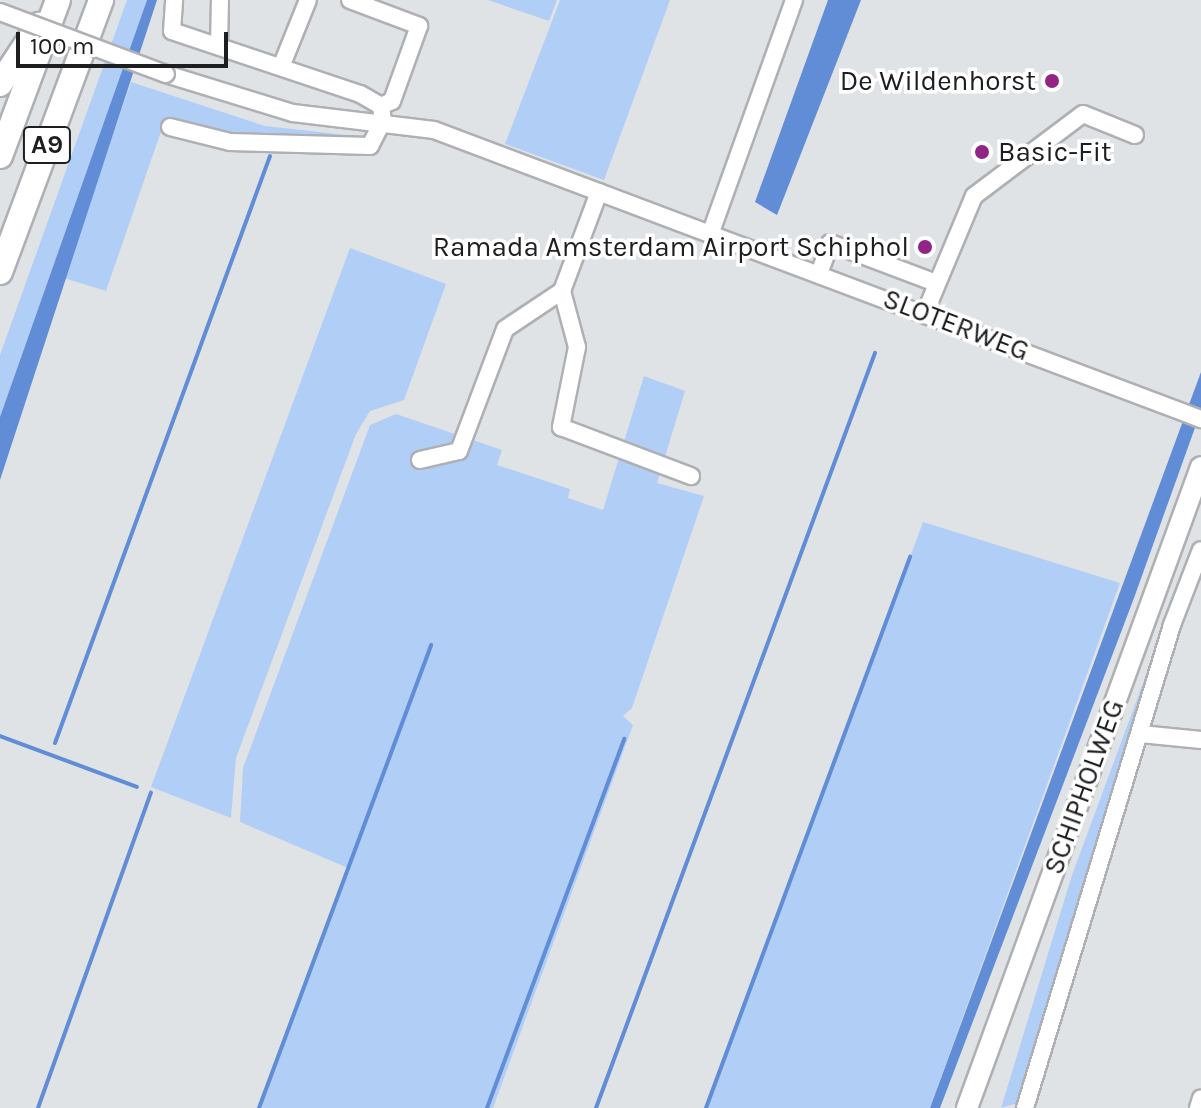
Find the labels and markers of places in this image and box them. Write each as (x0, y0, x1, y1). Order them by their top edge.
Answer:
place label: De Wildenhorst (840, 64, 1036, 98)
marker: De Wildenhorst (1043, 72, 1061, 90)
place label: Basic-Fit (998, 135, 1112, 169)
marker: Basic-Fit (973, 143, 991, 161)
place label: Ramada Amsterdam Airport Schiphol (433, 230, 909, 264)
marker: Ramada Amsterdam Airport Schiphol (916, 238, 934, 256)

